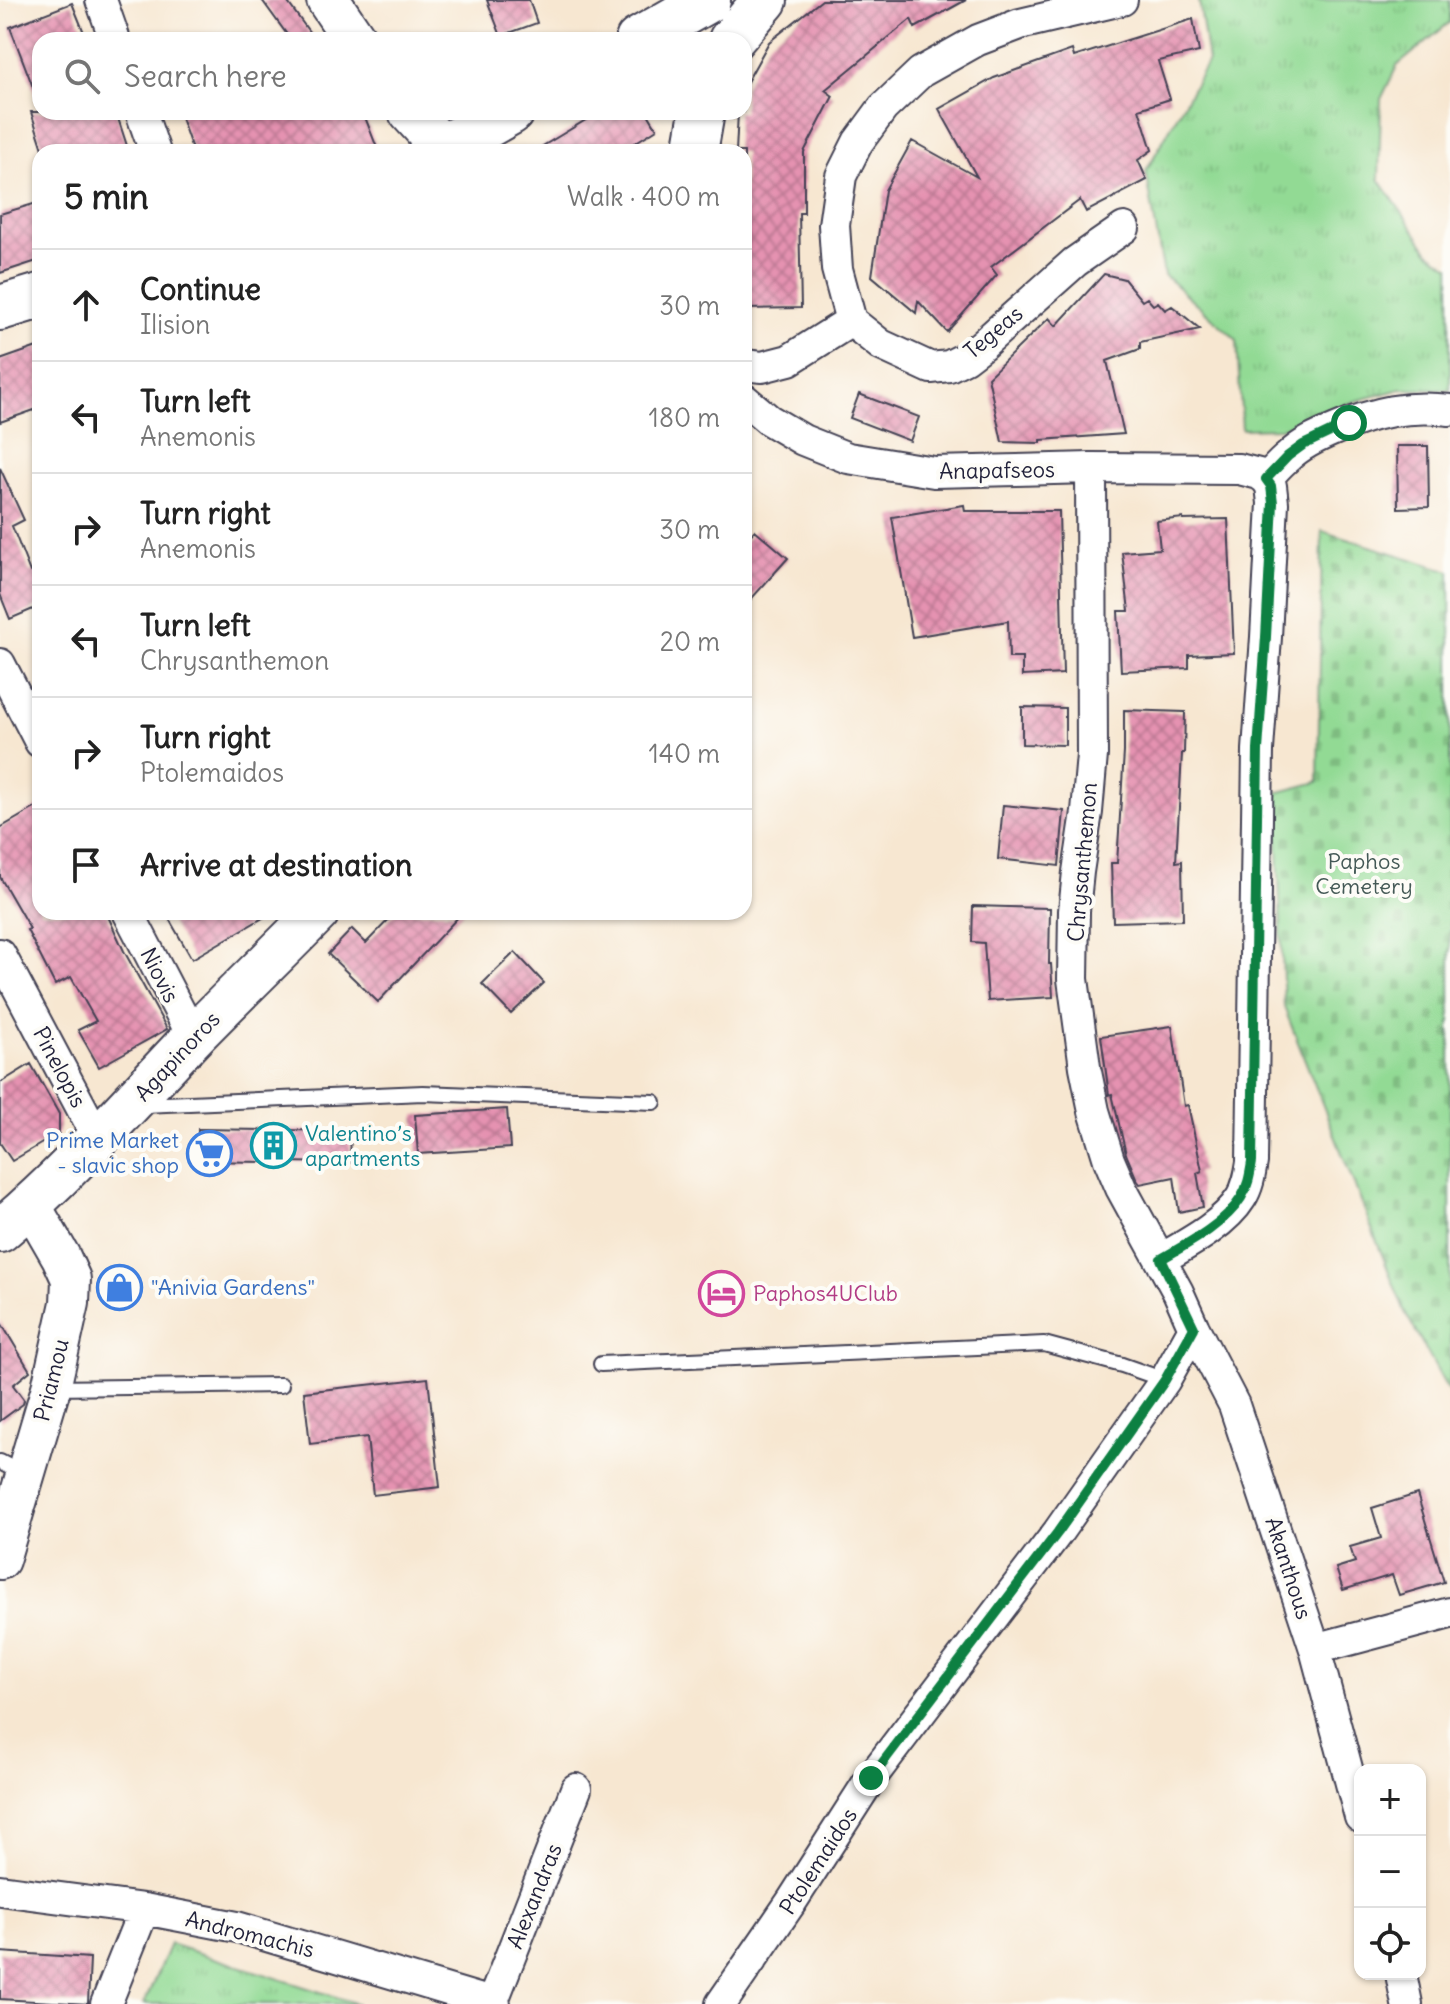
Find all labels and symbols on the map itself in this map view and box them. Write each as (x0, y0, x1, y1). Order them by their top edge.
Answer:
street label: Tegeas (958, 299, 1028, 365)
route start (1331, 405, 1367, 441)
street label: Anapafseos (939, 455, 1055, 485)
street label: Chrysanthemon (1061, 781, 1103, 943)
park label: Paphos Cemetery (1315, 847, 1413, 900)
street label: Niovis (134, 943, 186, 1007)
street label: Agapinoros (128, 1005, 226, 1107)
street label: Pinelopis (27, 1022, 93, 1112)
place label: Valentino’s apartments (305, 1119, 420, 1172)
building icon: Valentino’s apartments (250, 1122, 298, 1170)
place label: Prime Market - slavic shop (46, 1126, 179, 1179)
supermarket icon: Prime Market - slavic shop (186, 1129, 234, 1177)
shop icon: "Anivia Gardens" (96, 1263, 144, 1311)
hotel icon: Paphos4UClub (698, 1269, 746, 1317)
place label: "Anivia Gardens" (151, 1273, 315, 1301)
place label: Paphos4UClub (753, 1279, 898, 1307)
street label: Priamou (27, 1336, 75, 1424)
street label: Akanthous (1259, 1513, 1319, 1623)
route end (853, 1760, 889, 1796)
street label: Ptolemaidos (773, 1802, 863, 1920)
street label: Alexandras (500, 1839, 568, 1953)
street label: Andromachis (183, 1905, 317, 1963)

